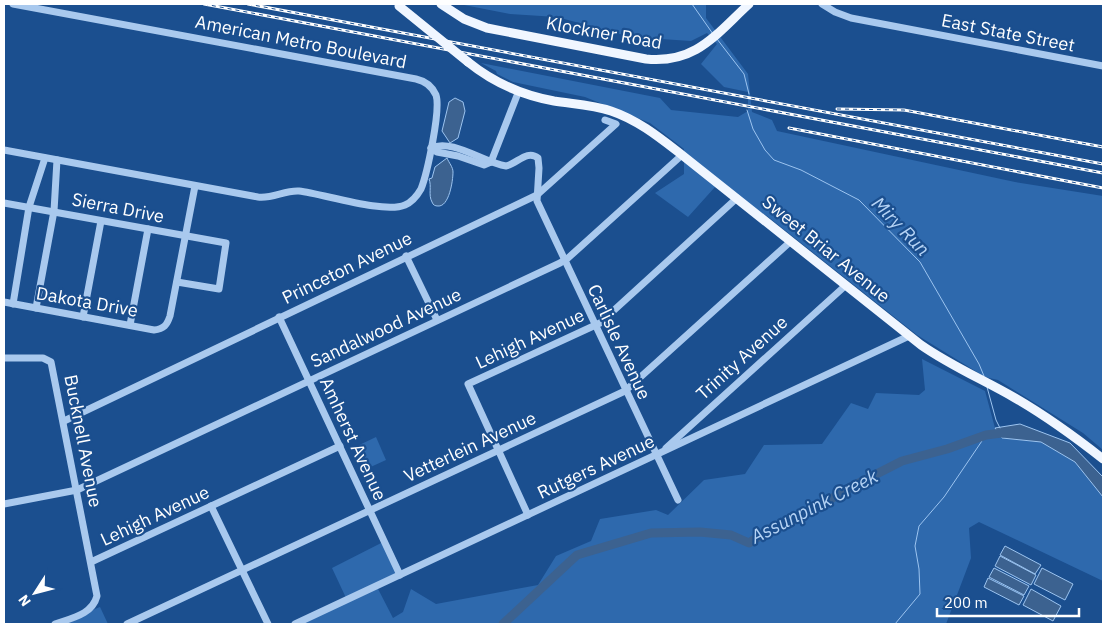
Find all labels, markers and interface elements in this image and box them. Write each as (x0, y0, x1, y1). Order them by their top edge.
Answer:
street label: East State Street (939, 8, 1077, 57)
street label: American Metro Boulevard (193, 10, 409, 73)
street label: Klockner Road (544, 11, 664, 54)
street label: Sierra Drive (70, 187, 166, 228)
street label: Sweet Briar Avenue (758, 190, 895, 307)
water label: Miry Run (867, 191, 935, 261)
street label: Princeton Avenue (278, 226, 416, 309)
street label: Carlisle Avenue (583, 280, 656, 403)
street label: Dakota Drive (34, 281, 140, 322)
street label: Sandalwood Avenue (307, 282, 465, 373)
street label: Lehigh Avenue (472, 303, 588, 374)
street label: Trinity Avenue (691, 311, 792, 405)
street label: Bucknell Avenue (59, 373, 108, 509)
street label: Amherst Avenue (315, 374, 392, 504)
street label: Vetterlein Avenue (400, 406, 540, 487)
street label: Rutgers Avenue (533, 429, 658, 504)
water label: Assunpink Creek (745, 463, 883, 549)
street label: Lehigh Avenue (97, 480, 213, 551)
north arrow (10, 568, 60, 618)
scale bar (937, 586, 1080, 618)
text: N (14, 591, 35, 610)
text: 200 m (944, 593, 988, 612)

